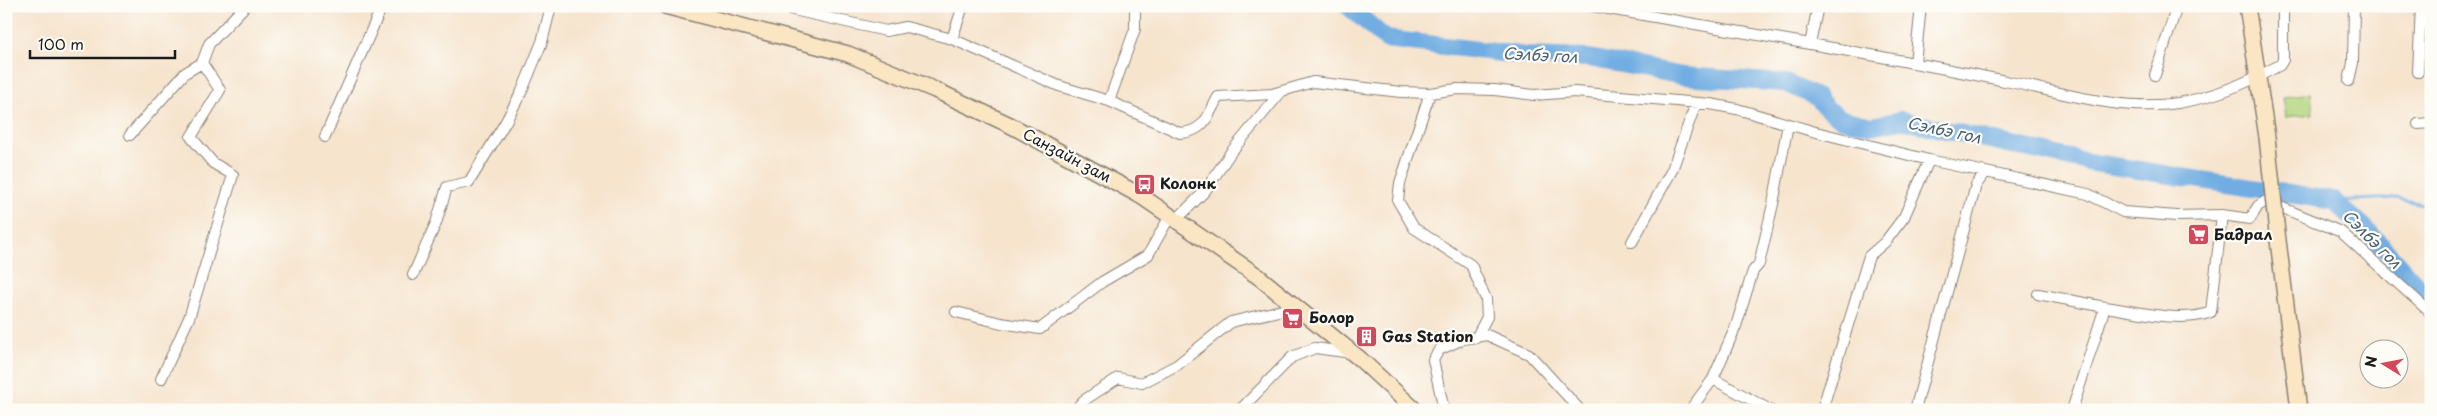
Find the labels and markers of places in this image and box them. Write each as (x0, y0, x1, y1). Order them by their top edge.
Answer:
place label: Колонк (1160, 171, 1217, 194)
bus stop icon: Колонк (1132, 172, 1156, 196)
place label: Бадрал (2214, 222, 2272, 245)
supermarket icon: Бадрал (2186, 223, 2210, 247)
place label: Болор (1309, 305, 1354, 328)
supermarket icon: Болор (1281, 306, 1305, 330)
place label: Gas Station (1382, 324, 1474, 347)
building icon: Gas Station (1354, 325, 1378, 349)

